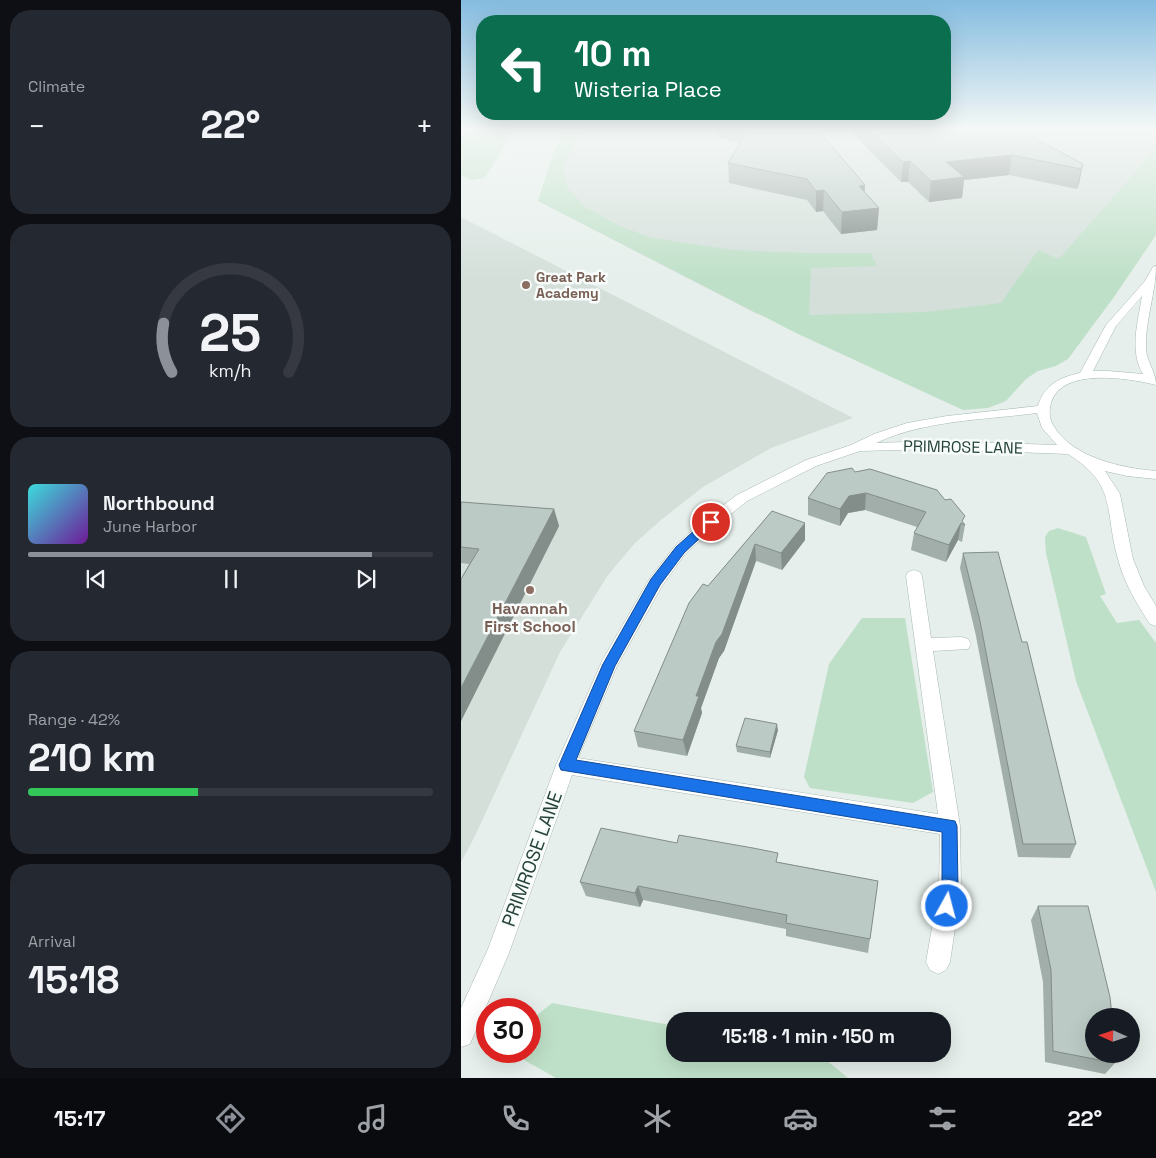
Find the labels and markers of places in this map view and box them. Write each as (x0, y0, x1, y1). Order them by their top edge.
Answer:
place label: Great Park Academy (536, 268, 606, 302)
marker: Great Park Academy (520, 279, 532, 291)
pin (690, 501, 732, 543)
marker: Havannah First School (524, 584, 536, 596)
place label: Havannah First School (484, 598, 576, 637)

